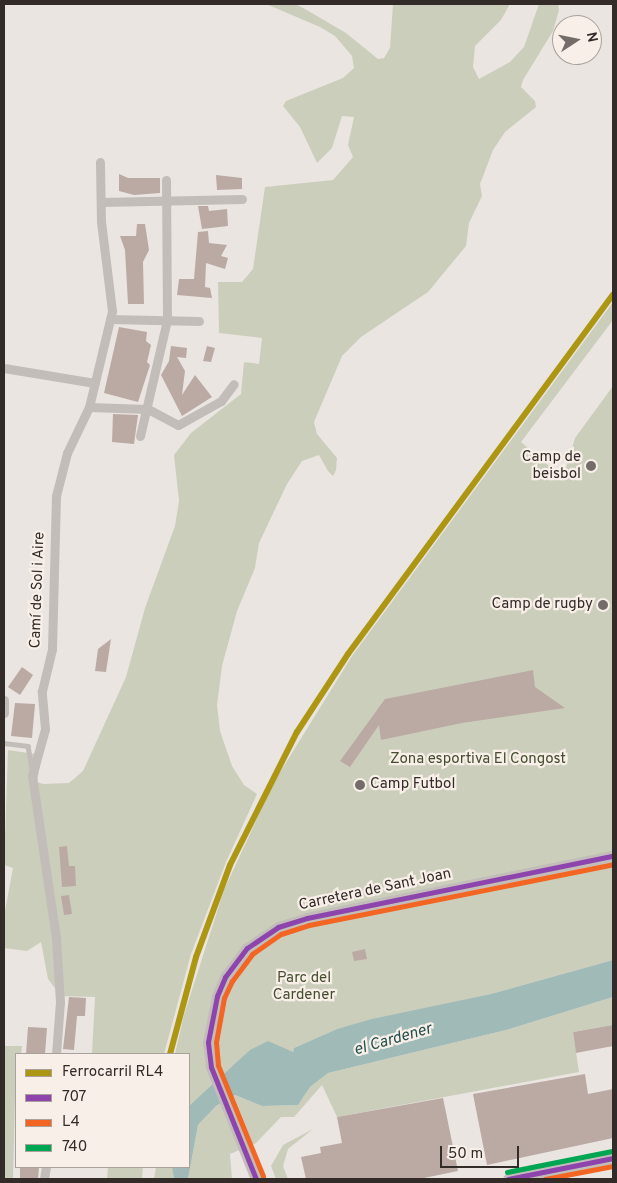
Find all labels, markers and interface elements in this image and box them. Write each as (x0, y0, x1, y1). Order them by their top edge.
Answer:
north arrow (552, 15, 602, 65)
text: N (582, 31, 601, 44)
place label: Camp de beisbol (522, 448, 581, 483)
marker: Camp de beisbol (585, 460, 597, 472)
street label: Camí de Sol i Aire (27, 531, 49, 649)
place label: Camp de rugby (491, 596, 593, 614)
marker: Camp de rugby (597, 599, 609, 611)
park label: Zona esportiva El Congost (390, 751, 566, 769)
place label: Camp Futbol (370, 776, 455, 794)
marker: Camp Futbol (354, 779, 366, 791)
street label: Carretera de Sant Joan (297, 865, 453, 915)
park label: Parc del Cardener (273, 969, 335, 1004)
water label: el Cardener (352, 1020, 434, 1060)
legend (15, 1053, 190, 1168)
text: Ferrocarril RL4 (62, 1063, 163, 1082)
text: 707 (62, 1088, 86, 1107)
text: L4 (62, 1113, 80, 1132)
scale bar (442, 1136, 521, 1168)
text: 740 (62, 1138, 87, 1157)
text: 50 m (448, 1145, 483, 1164)

